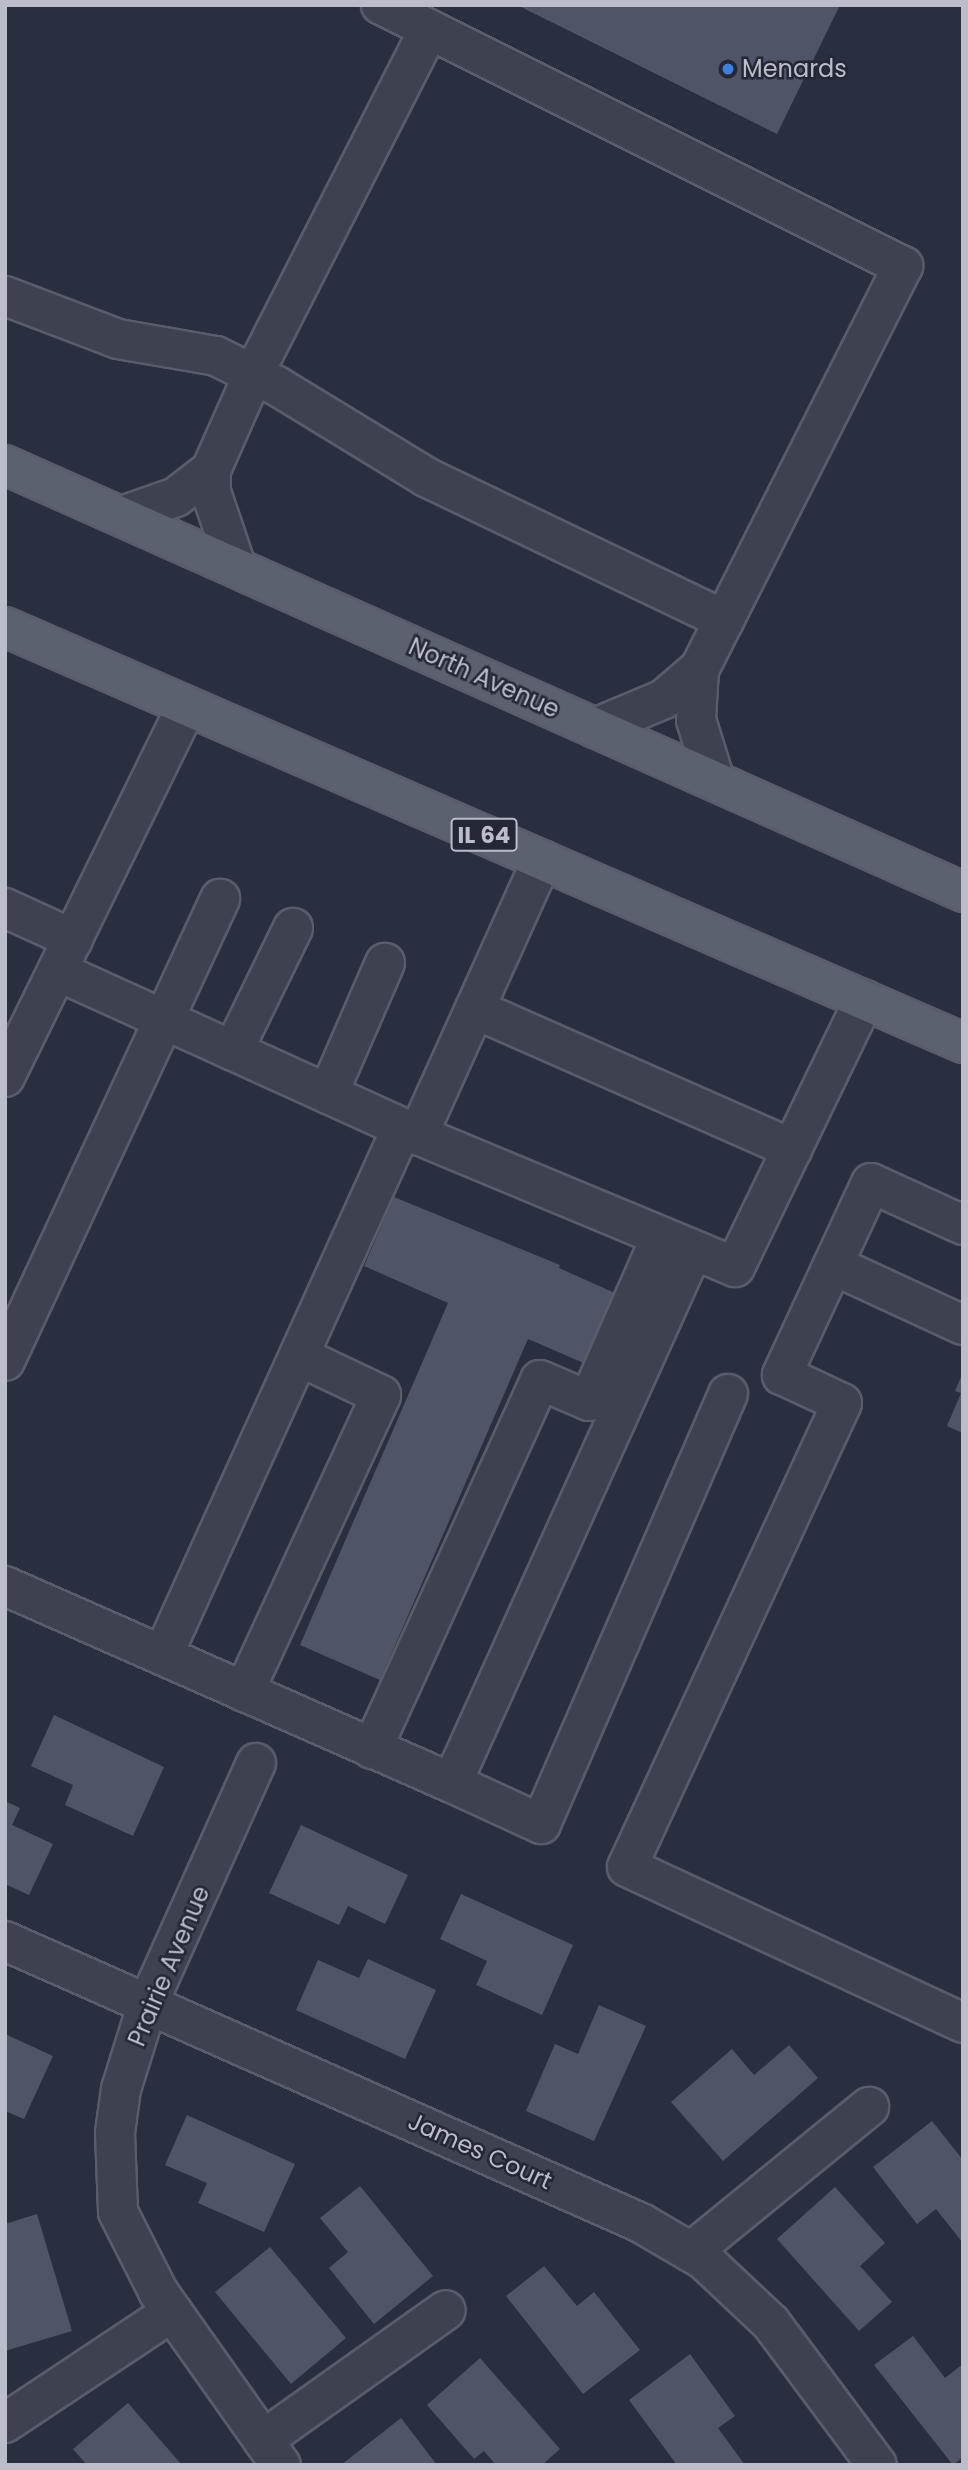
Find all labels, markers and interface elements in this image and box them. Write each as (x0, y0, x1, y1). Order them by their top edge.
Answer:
place label: Menards (742, 55, 847, 83)
marker: Menards (720, 61, 736, 77)
street label: North Avenue (404, 632, 564, 724)
road number: IL 64 (449, 816, 519, 855)
street label: Prairie Avenue (122, 1882, 216, 2050)
street label: James Court (404, 2106, 556, 2196)

